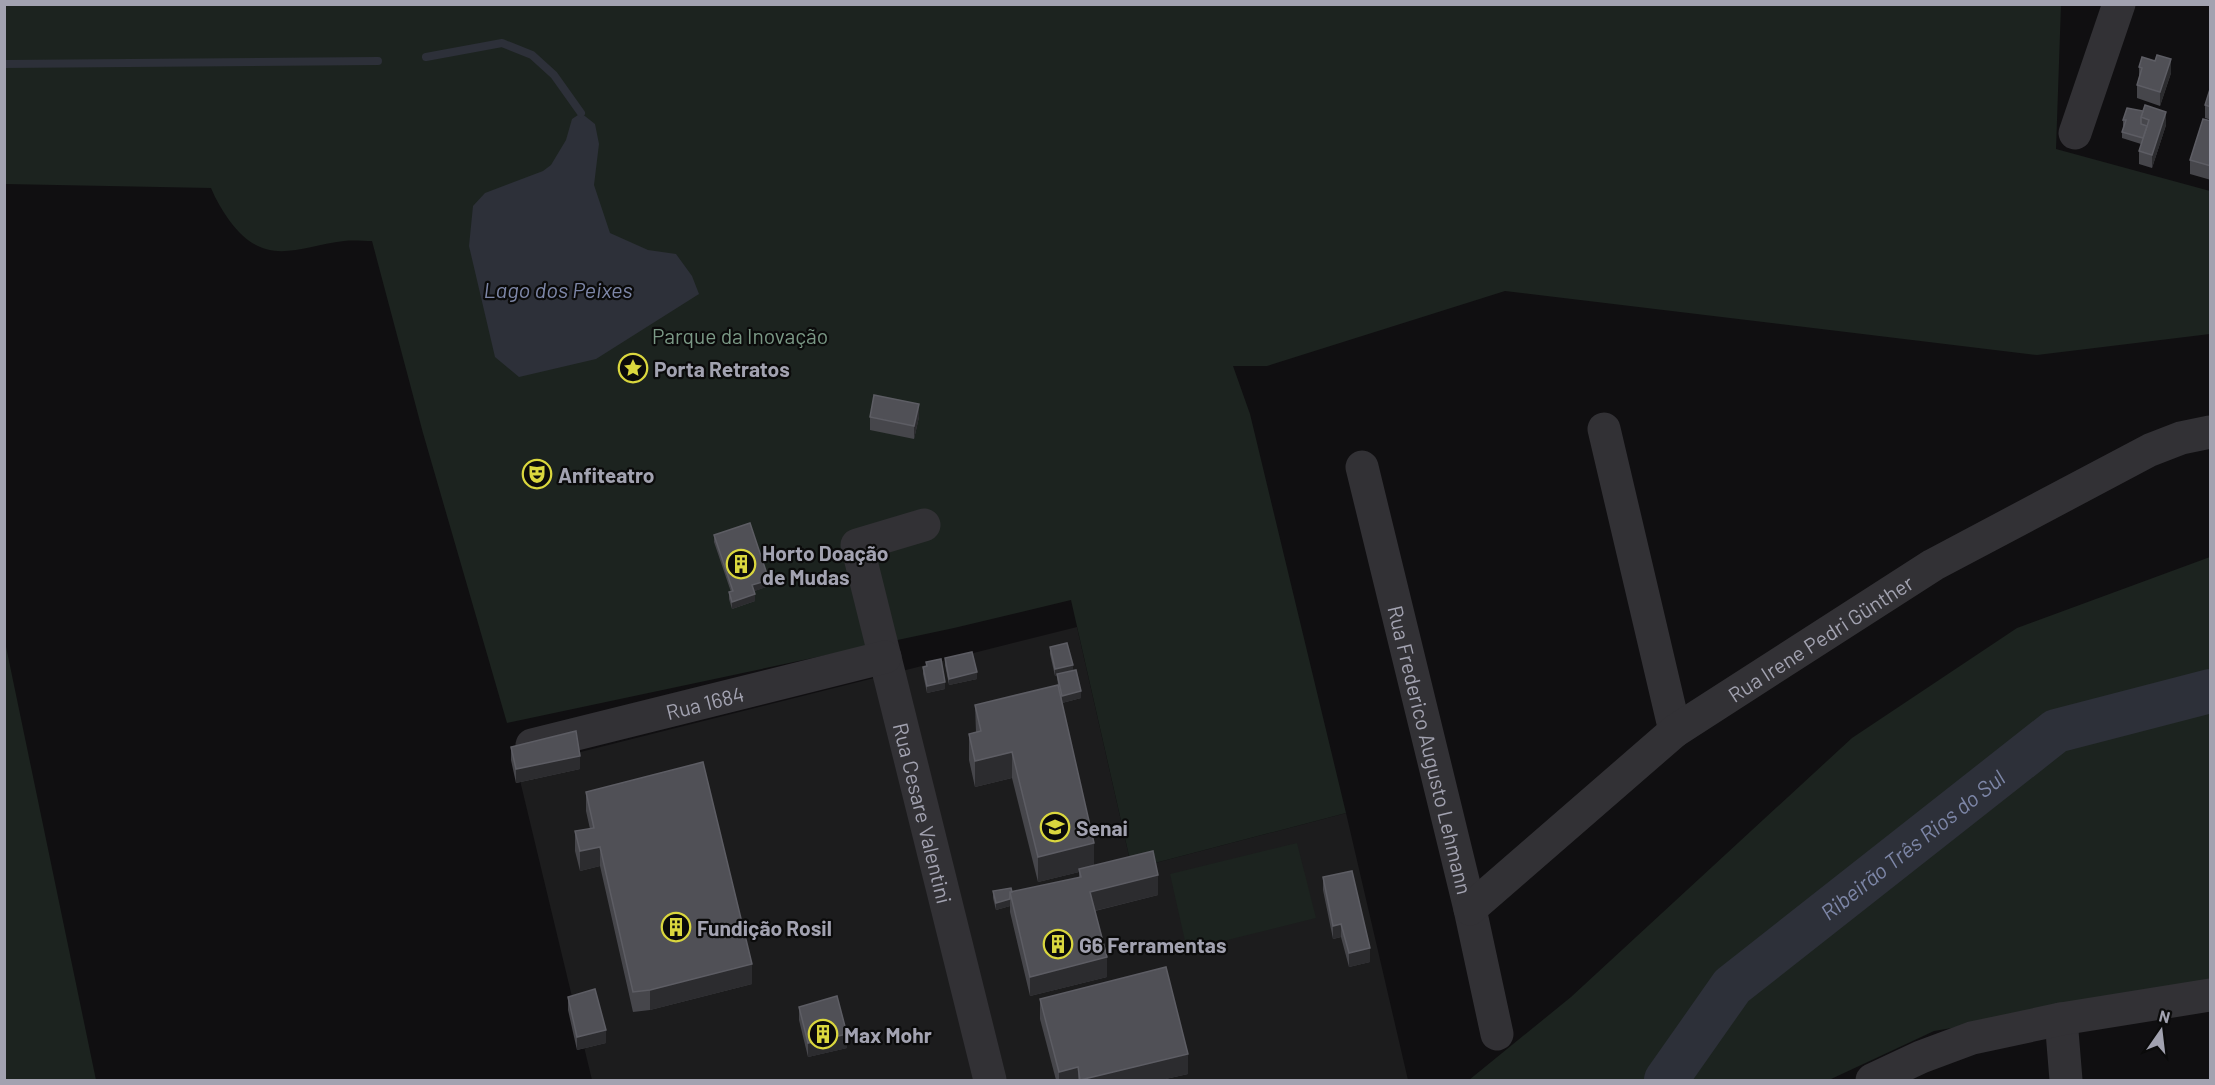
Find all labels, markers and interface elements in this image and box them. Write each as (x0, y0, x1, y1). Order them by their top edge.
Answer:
water label: Lago dos Peixes (483, 276, 633, 302)
park label: Parque da Inovação (652, 323, 828, 348)
place icon: Porta Retratos (617, 352, 649, 384)
place label: Porta Retratos (654, 356, 790, 381)
theatre icon: Anfiteatro (521, 458, 553, 490)
place label: Anfiteatro (558, 462, 655, 487)
place label: Horto Doação de Mudas (762, 540, 889, 589)
building icon: Horto Doação de Mudas (725, 548, 757, 580)
street label: Rua Irene Pedri Günther (1723, 569, 1918, 706)
street label: Rua Frederico Augusto Lehmann (1384, 603, 1478, 897)
street label: Rua 1684 (663, 680, 746, 724)
street label: Rua Cesare Valentini (889, 720, 958, 906)
water label: Ribeirão Três Rios do Sul (1815, 764, 2009, 925)
school or university icon: Senai (1039, 811, 1071, 843)
place label: Senai (1076, 815, 1128, 840)
building icon: Fundição Rosil (660, 911, 692, 943)
place label: Fundição Rosil (697, 915, 832, 940)
building icon: G6 Ferramentas (1042, 928, 1074, 960)
place label: G6 Ferramentas (1079, 932, 1226, 957)
north arrow (2131, 1001, 2191, 1061)
text: N (2157, 1005, 2172, 1026)
building icon: Max Mohr (807, 1018, 839, 1050)
place label: Max Mohr (844, 1022, 932, 1047)

